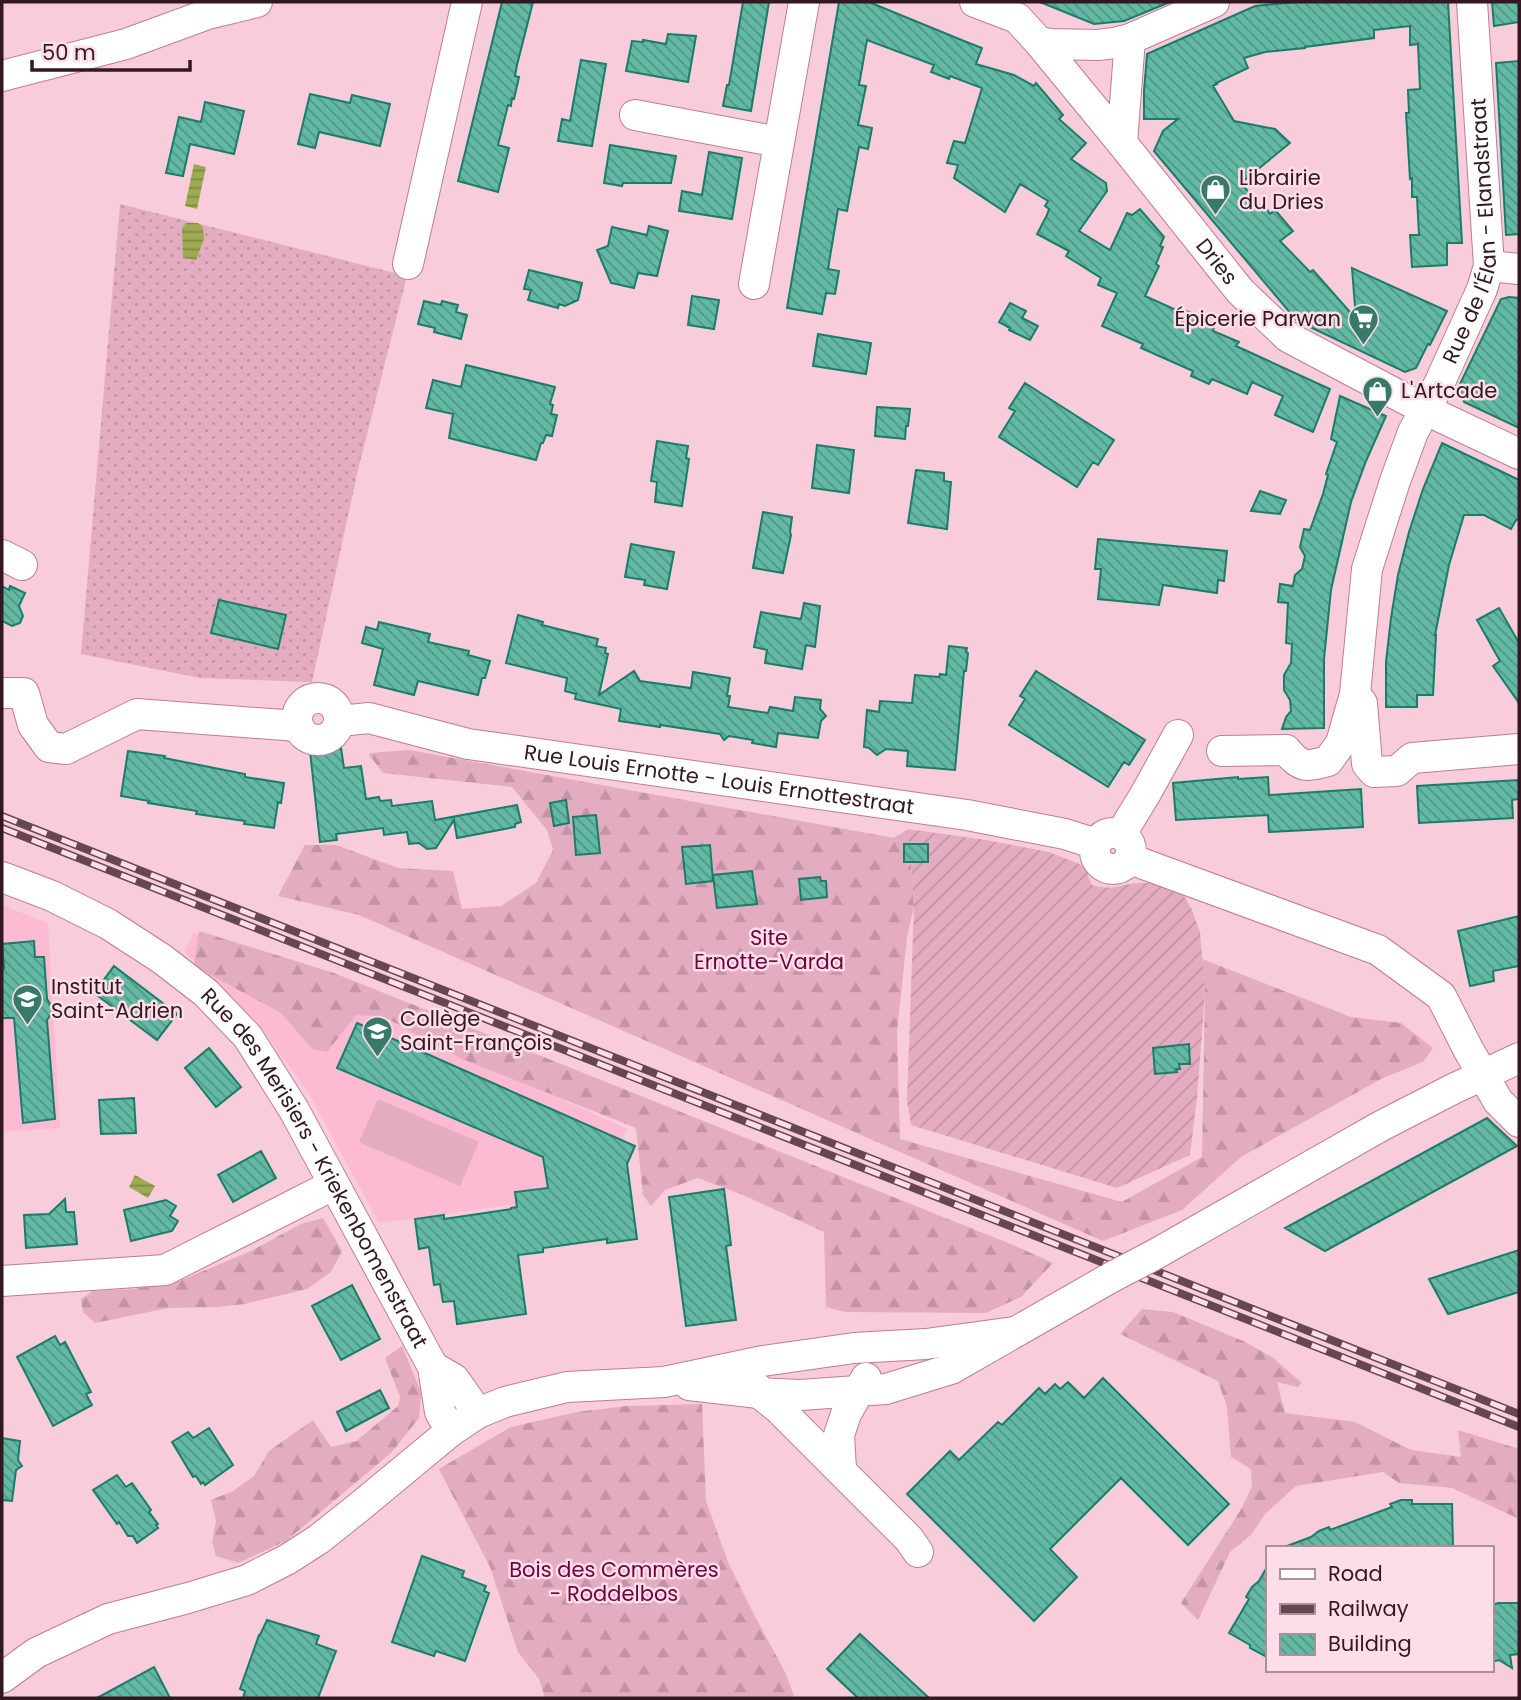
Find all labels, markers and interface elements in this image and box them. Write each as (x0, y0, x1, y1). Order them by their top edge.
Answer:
scale bar (32, 28, 189, 72)
text: 50 m (42, 38, 96, 67)
street label: Rue de l'Élan - Elandstraat (1435, 97, 1503, 368)
place label: Librairie du Dries (1239, 163, 1324, 216)
shop icon: Librairie du Dries (1199, 173, 1233, 217)
street label: Dries (1189, 232, 1245, 291)
supermarket icon: Épicerie Parwan (1347, 302, 1381, 346)
place label: Épicerie Parwan (1174, 304, 1341, 333)
shop icon: L'Artcade (1361, 374, 1395, 418)
place label: L'Artcade (1401, 376, 1497, 405)
street label: Rue Louis Ernotte - Louis Ernottestraat (522, 737, 916, 821)
park label: Site Ernotte-Varda (694, 923, 844, 976)
place label: Institut Saint-Adrien (51, 972, 183, 1025)
street label: Rue des Merisiers - Kriekenbomenstraat (194, 981, 435, 1353)
school or university icon: Institut Saint-Adrien (11, 982, 45, 1026)
place label: Collège Saint-François (400, 1004, 553, 1057)
school or university icon: Collège Saint-François (360, 1014, 394, 1058)
legend (1266, 1546, 1493, 1672)
park label: Bois des Commères - Roddelbos (509, 1555, 719, 1608)
text: Road (1328, 1559, 1383, 1588)
text: Railway (1328, 1594, 1409, 1623)
text: Building (1328, 1629, 1412, 1658)

